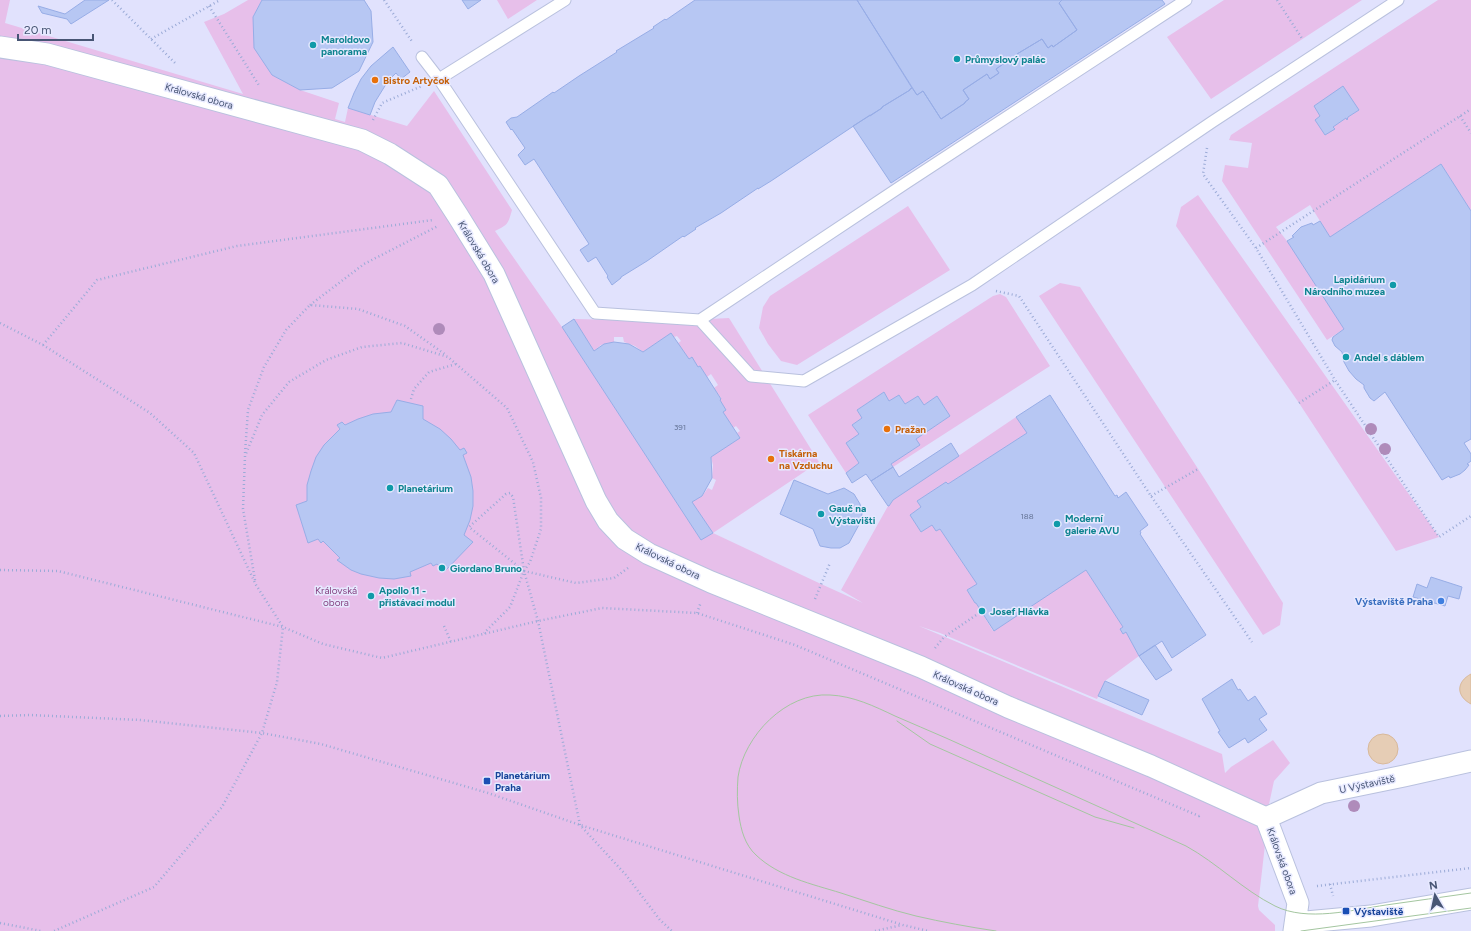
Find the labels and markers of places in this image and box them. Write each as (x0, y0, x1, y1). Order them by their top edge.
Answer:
place label: Maroldovo panorama (321, 33, 370, 58)
marker: Maroldovo panorama (308, 40, 318, 50)
place label: Průmyslový palác (965, 53, 1046, 66)
marker: Průmyslový palác (952, 54, 962, 64)
place label: Bistro Artyčok (383, 74, 450, 87)
marker: Bistro Artyčok (370, 75, 380, 85)
place label: Lapidárium Národního muzea (1304, 273, 1385, 298)
marker: Lapidárium Národního muzea (1388, 280, 1398, 290)
place label: Andel s dáblem (1354, 351, 1424, 364)
marker: Andel s dáblem (1341, 352, 1351, 362)
place label: Pražan (895, 423, 926, 436)
marker: Pražan (882, 424, 892, 434)
place label: Tiskárna na Vzduchu (779, 447, 833, 472)
marker: Tiskárna na Vzduchu (766, 454, 776, 464)
place label: Planetárium (398, 482, 453, 495)
marker: Planetárium (385, 483, 395, 493)
place label: Gauč na Výstavišti (829, 502, 876, 527)
marker: Gauč na Výstavišti (816, 509, 826, 519)
place label: Moderní galerie AVU (1065, 512, 1119, 537)
marker: Moderní galerie AVU (1052, 519, 1062, 529)
place label: Giordano Bruno (450, 562, 522, 575)
marker: Giordano Bruno (437, 563, 447, 573)
place label: Apollo 11 - přistávací modul (379, 584, 455, 609)
marker: Apollo 11 - přistávací modul (366, 591, 376, 601)
place label: Výstaviště Praha (1355, 595, 1433, 608)
marker: Výstaviště Praha (1436, 596, 1446, 606)
place label: Josef Hlávka (990, 605, 1049, 618)
marker: Josef Hlávka (977, 606, 987, 616)
place label: Planetárium Praha (495, 769, 550, 794)
marker: Planetárium Praha (482, 776, 492, 786)
place label: Výstaviště (1354, 905, 1404, 918)
marker: Výstaviště (1341, 906, 1351, 916)

